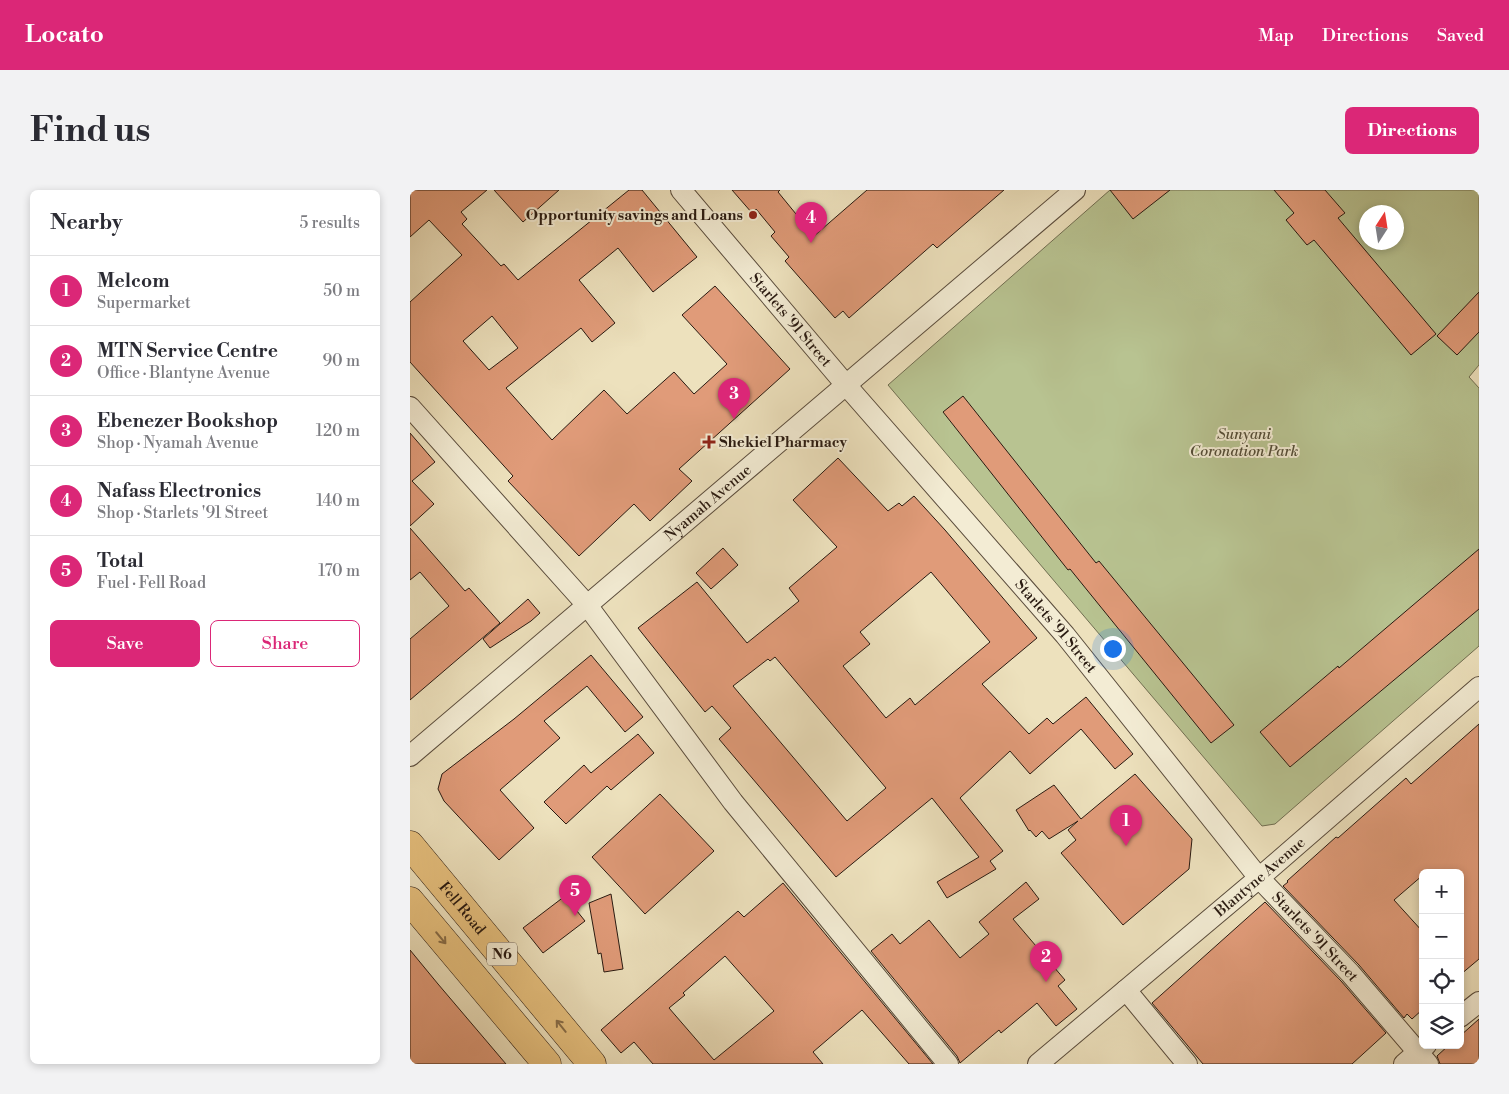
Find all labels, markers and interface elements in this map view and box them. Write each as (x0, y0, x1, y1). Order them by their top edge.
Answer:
text: Locato (25, 20, 104, 50)
text: Map (1258, 24, 1294, 47)
text: Directions (1322, 24, 1409, 47)
text: Saved (1437, 24, 1484, 47)
button: Directions (1345, 107, 1479, 154)
text: Find us (30, 109, 150, 152)
pin: 4 (795, 202, 827, 243)
north arrow (1359, 205, 1404, 250)
place label: Opportunity savings and Loans (526, 206, 743, 225)
marker: Opportunity savings and Loans (747, 209, 759, 221)
text: Nearby (50, 210, 123, 236)
text: 5 results (299, 213, 360, 233)
text: Melcom (97, 269, 169, 293)
street label: Starlets '91 Street (745, 269, 836, 372)
text: 1 (62, 281, 70, 301)
text: 50 m (323, 281, 360, 301)
text: Supermarket (97, 293, 191, 313)
text: MTN Service Centre (97, 339, 278, 363)
text: 2 (61, 351, 71, 371)
text: 90 m (322, 351, 360, 371)
text: Office · Blantyne Avenue (97, 363, 270, 383)
pin: 3 (718, 378, 750, 419)
text: Ebenezer Bookshop (97, 409, 278, 433)
text: 3 (61, 421, 71, 441)
text: 120 m (316, 421, 360, 441)
park label: Sunyani Coronation Park (1190, 425, 1298, 461)
text: Shop · Nyamah Avenue (97, 433, 259, 453)
place label: Shekiel Pharmacy (719, 433, 848, 452)
marker: Shekiel Pharmacy (703, 436, 715, 448)
street label: Nyamah Avenue (661, 461, 755, 545)
text: Nafass Electronics (97, 479, 261, 503)
text: 4 (61, 491, 71, 511)
text: 140 m (316, 491, 360, 511)
text: Shop · Starlets '91 Street (97, 503, 268, 523)
text: Total (97, 549, 144, 573)
text: 5 (61, 561, 71, 581)
text: 170 m (318, 561, 360, 581)
text: Fuel · Fell Road (97, 573, 206, 593)
street label: Starlets '91 Street (1010, 575, 1101, 678)
button: Save (50, 620, 200, 667)
button: Share (210, 620, 360, 667)
your location (1100, 636, 1126, 662)
pin: 1 (1110, 805, 1142, 846)
street label: Blantyne Avenue (1210, 833, 1309, 922)
map controls (1419, 869, 1464, 1049)
button: + (1419, 869, 1464, 914)
pin: 5 (559, 875, 591, 916)
street label: Fell Road (435, 878, 490, 939)
street label: Starlets '91 Street (1267, 888, 1363, 986)
button: − (1419, 914, 1464, 959)
one-way arrow (435, 932, 447, 945)
pin: 2 (1030, 941, 1062, 982)
road number: N6 (487, 942, 517, 966)
button: locate (1419, 959, 1464, 1004)
button: layers (1419, 1004, 1464, 1049)
one-way arrow (555, 1020, 566, 1033)

